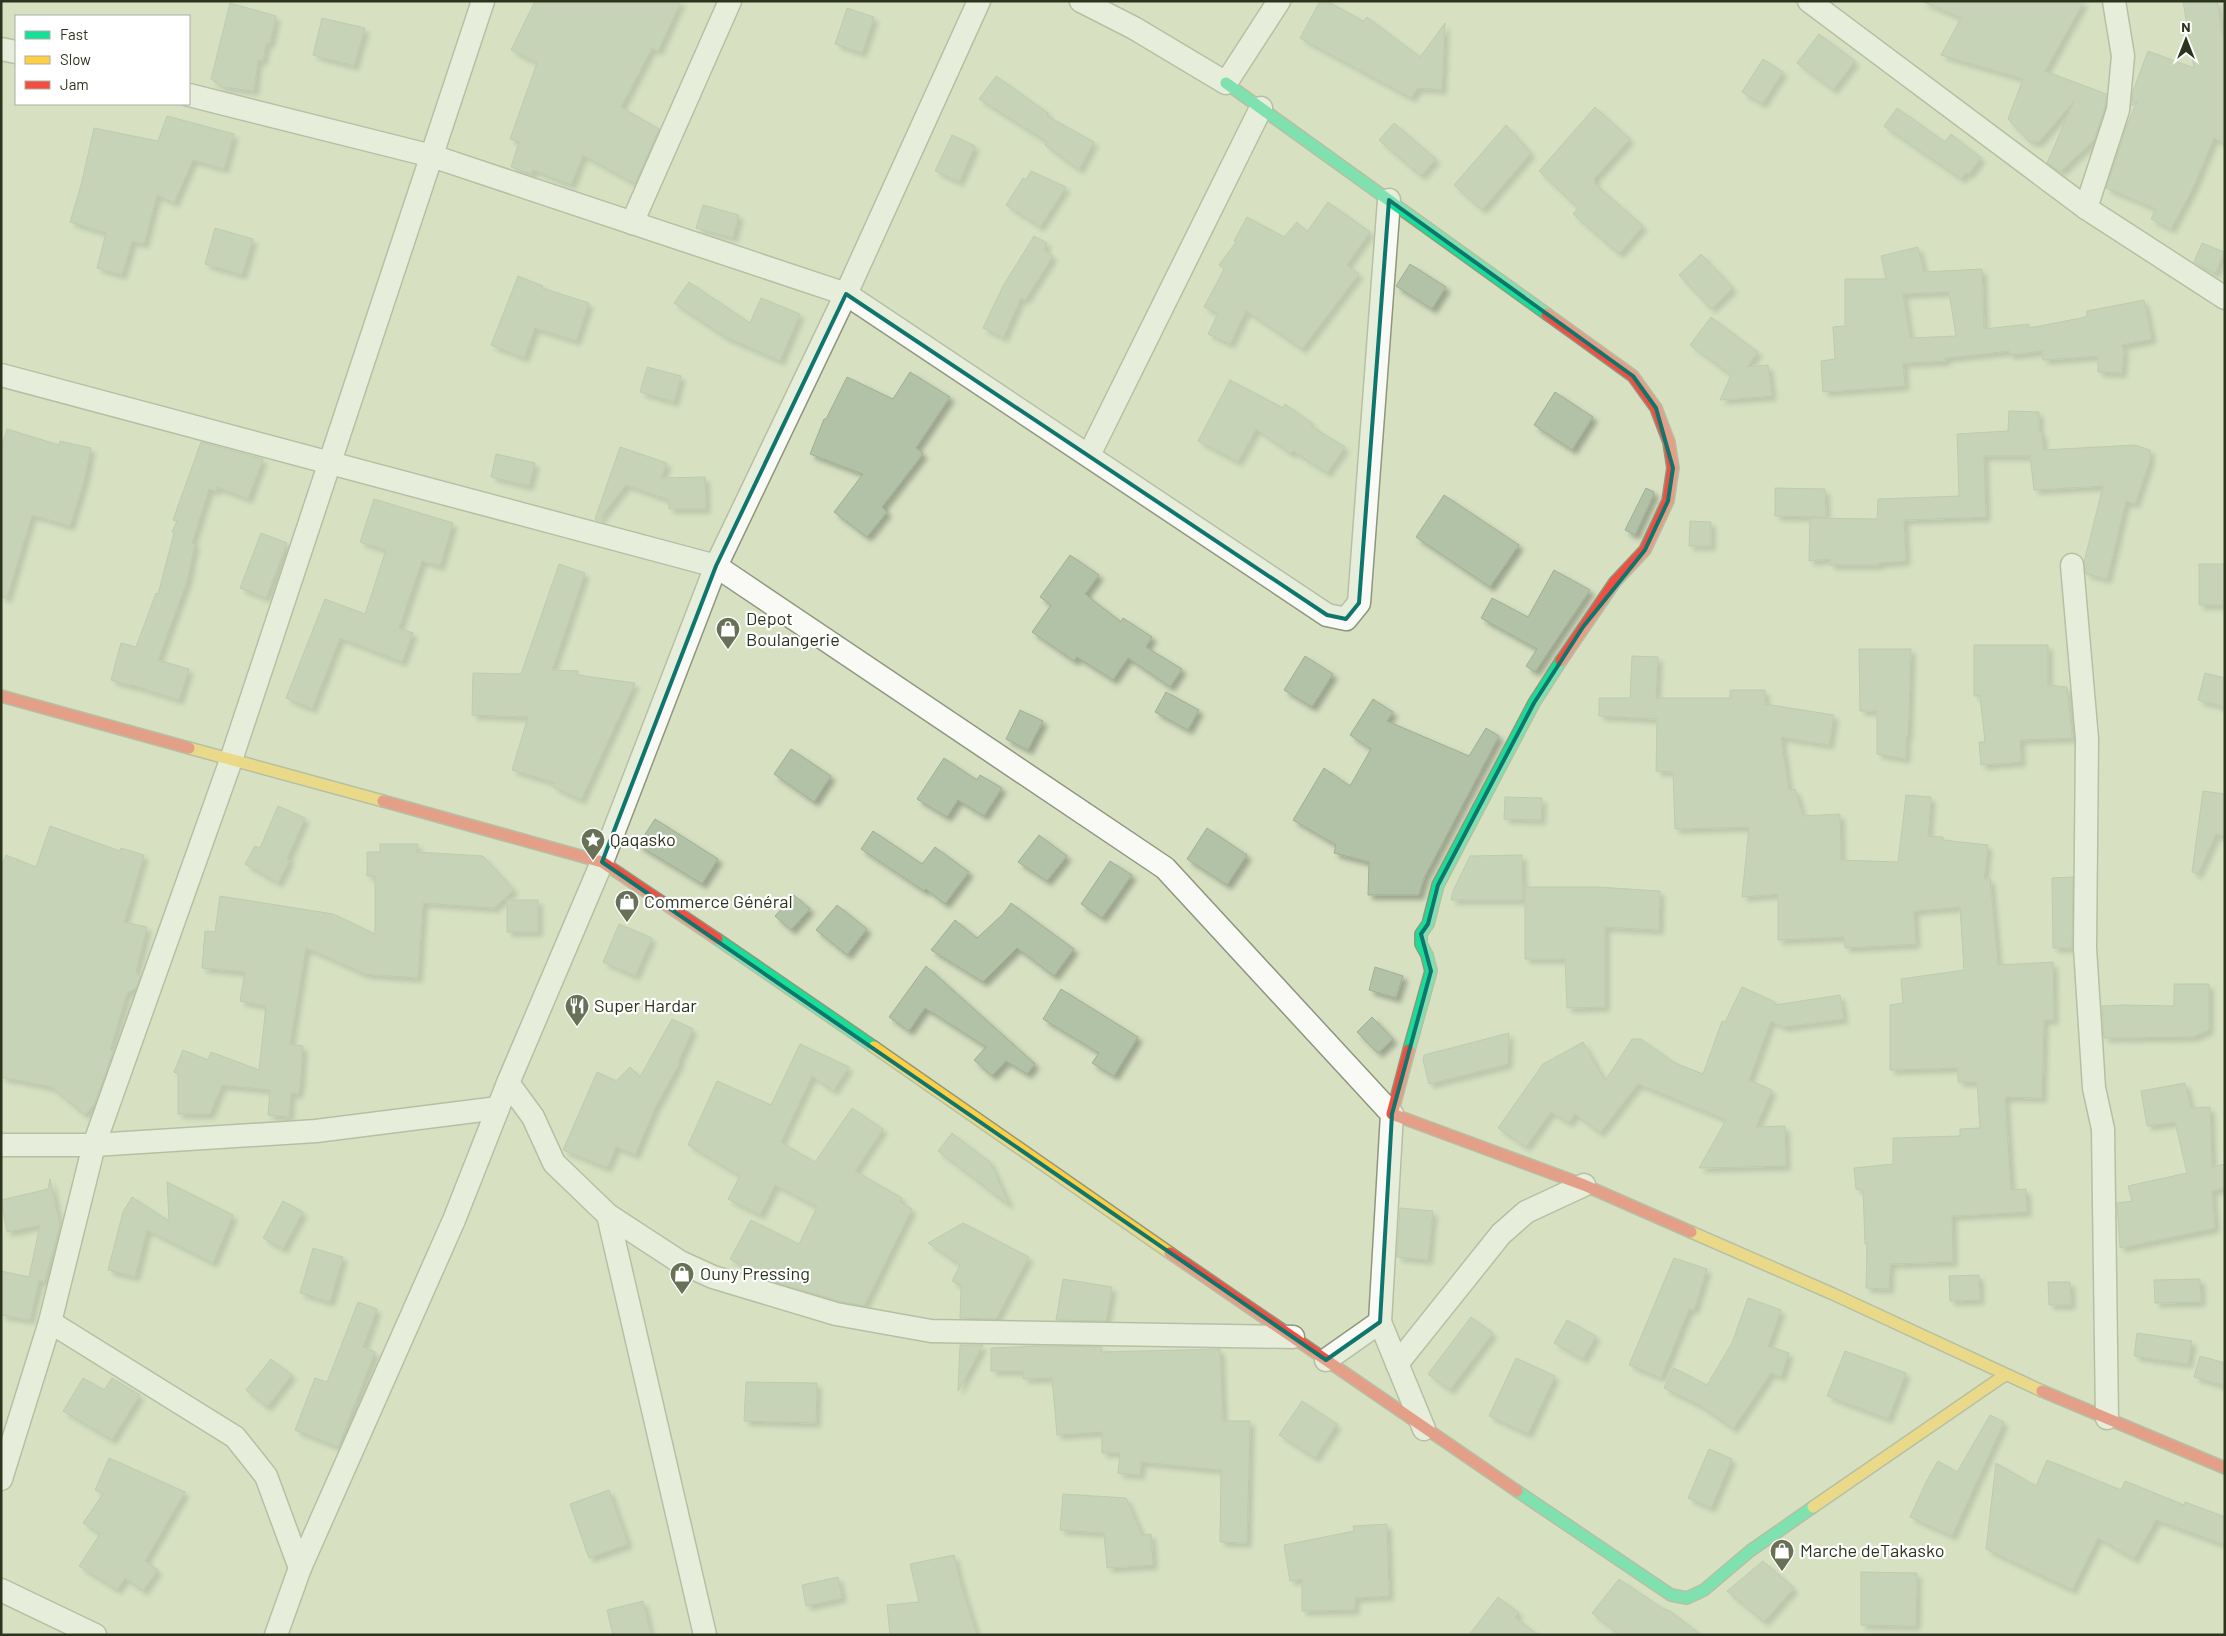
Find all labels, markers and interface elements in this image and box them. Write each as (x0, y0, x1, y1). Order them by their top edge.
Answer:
legend (15, 15, 190, 105)
north arrow (2161, 15, 2211, 65)
text: N (2181, 18, 2191, 35)
text: Fast (60, 25, 88, 43)
text: Slow (60, 50, 91, 68)
text: Jam (60, 75, 89, 93)
place label: Depot Boulangerie (746, 607, 840, 650)
shop icon: Depot Boulangerie (715, 616, 741, 650)
place icon: Qaqasko (580, 827, 606, 861)
place label: Qaqasko (610, 828, 676, 850)
shop icon: Commerce Général (614, 889, 640, 923)
place label: Commerce Général (644, 890, 793, 912)
restaurant icon: Super Hardar (564, 993, 590, 1027)
place label: Super Hardar (594, 994, 697, 1016)
shop icon: Ouny Pressing (669, 1261, 695, 1295)
place label: Ouny Pressing (700, 1262, 810, 1284)
shop icon: Marche deTakasko (1769, 1538, 1795, 1572)
place label: Marche deTakasko (1800, 1539, 1944, 1561)

